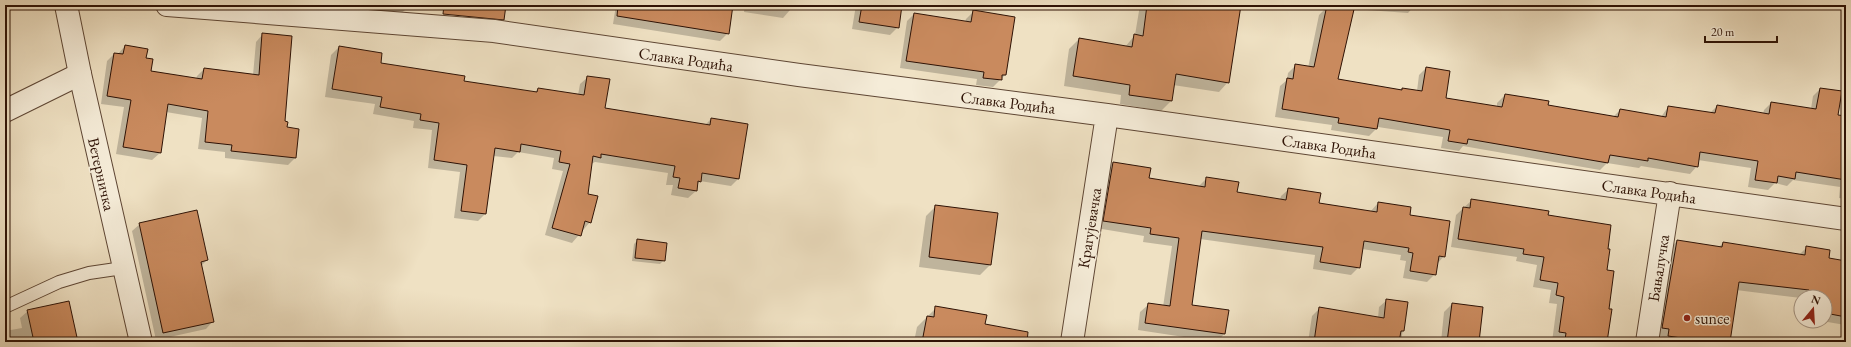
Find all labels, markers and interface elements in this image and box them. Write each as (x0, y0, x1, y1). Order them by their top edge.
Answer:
scale bar (1705, 18, 1777, 44)
text: 20 m (1711, 24, 1735, 40)
street label: Славка Родића (637, 42, 735, 77)
street label: Славка Родића (959, 86, 1057, 119)
street label: Славка Родића (1280, 129, 1378, 164)
street label: Ветерничка (83, 135, 120, 213)
street label: Славка Родића (1600, 174, 1698, 209)
street label: Крагујевачка (1073, 186, 1106, 270)
street label: Бањалучка (1643, 232, 1674, 303)
north arrow (1793, 289, 1833, 329)
text: N (1810, 291, 1823, 308)
place label: sunce (1695, 308, 1729, 329)
marker: sunce (1682, 313, 1692, 323)

